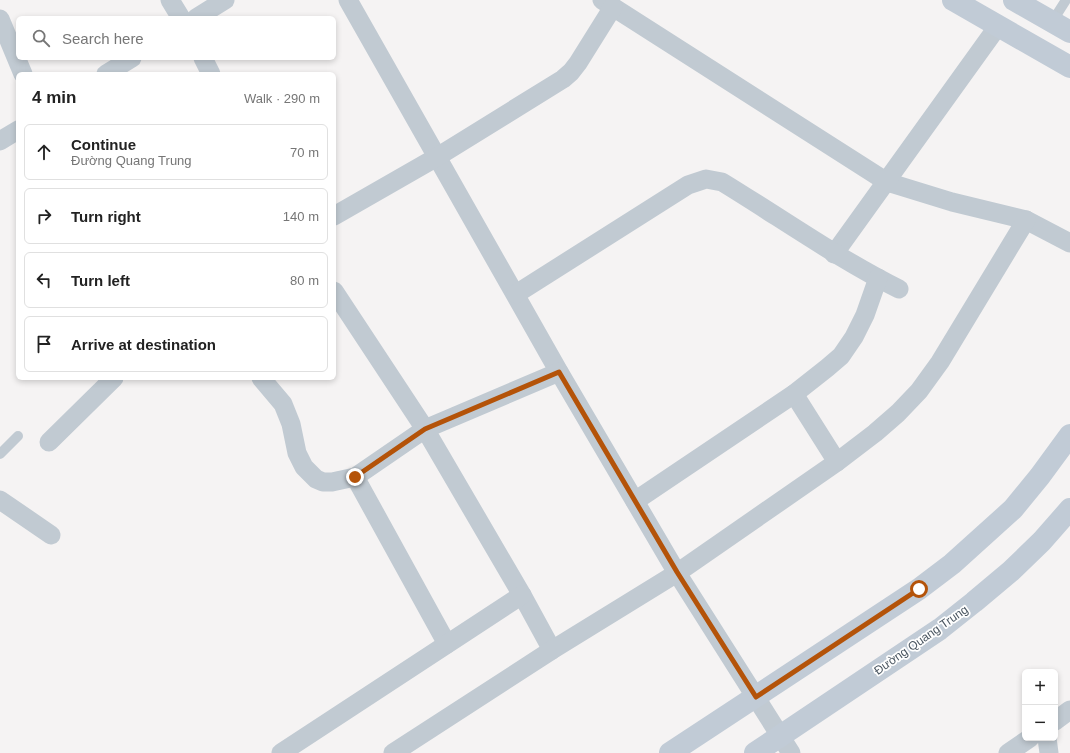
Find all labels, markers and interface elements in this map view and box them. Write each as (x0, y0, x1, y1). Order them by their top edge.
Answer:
search box (16, 16, 336, 60)
icon: search (30, 27, 52, 49)
text: Search here (62, 30, 144, 47)
text: 4 min (32, 88, 76, 107)
text: Walk · 290 m (244, 91, 320, 106)
text: Continue (71, 136, 136, 153)
icon: ahead (33, 141, 55, 163)
text: 70 m (290, 145, 319, 160)
text: Đường Quang Trung (71, 153, 192, 168)
icon: right (33, 205, 55, 227)
text: Turn right (71, 208, 141, 225)
text: 140 m (283, 209, 319, 224)
icon: left (33, 269, 55, 291)
text: Turn left (71, 272, 130, 289)
text: 80 m (290, 273, 319, 288)
icon: arrive (33, 333, 55, 355)
text: Arrive at destination (71, 336, 216, 353)
route end (346, 468, 364, 486)
route start (910, 580, 928, 598)
street label: Đường Quang Trung (871, 602, 971, 678)
map controls (1022, 669, 1058, 741)
button: + (1022, 669, 1058, 705)
button: − (1022, 705, 1058, 741)

